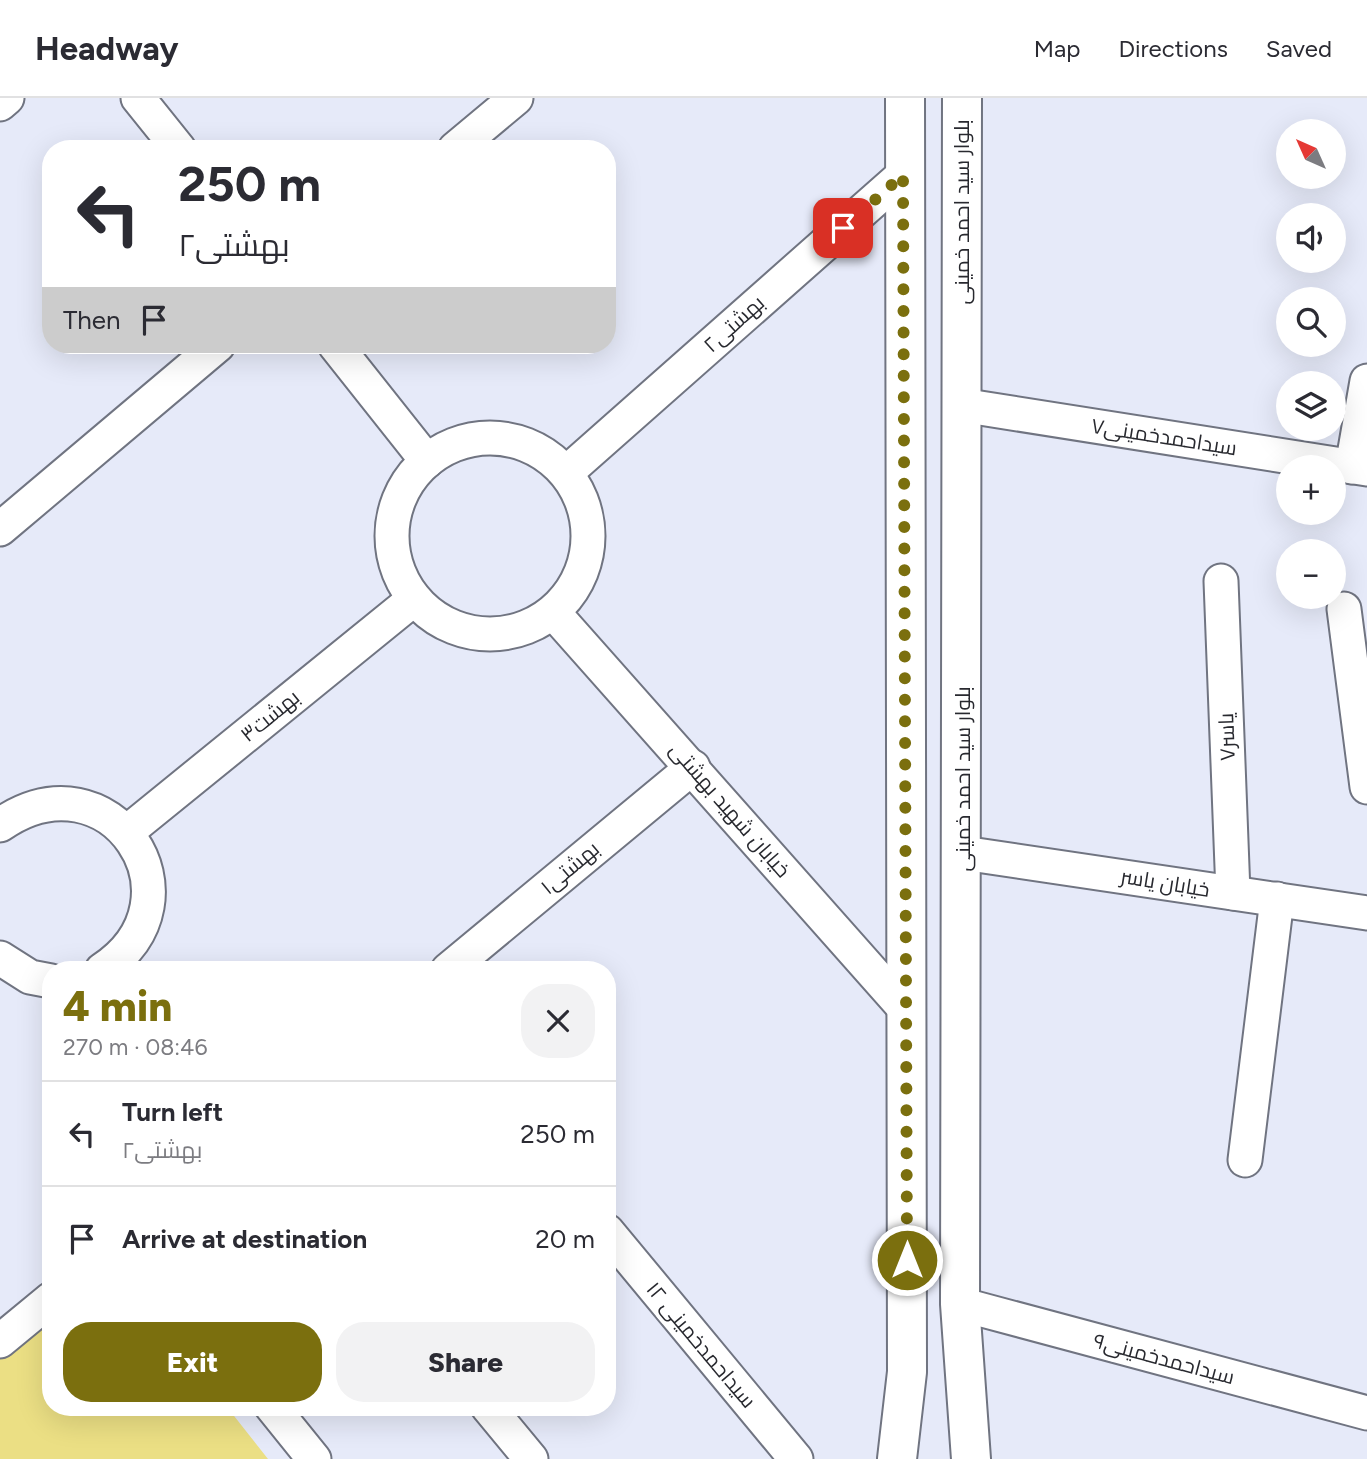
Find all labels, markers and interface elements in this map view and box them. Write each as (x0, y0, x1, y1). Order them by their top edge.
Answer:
text: Headway (35, 29, 178, 68)
text: Map (1034, 34, 1080, 63)
text: Directions (1118, 34, 1228, 63)
text: Saved (1266, 34, 1332, 63)
street label: بلوار سید احمد خمینی (949, 119, 975, 305)
north arrow (1276, 119, 1346, 189)
map controls (1276, 119, 1346, 609)
text: 250 m (178, 154, 321, 213)
icon: left (63, 168, 154, 259)
pin (813, 198, 873, 258)
button: sound (1276, 203, 1346, 273)
icon: arrive (824, 209, 862, 247)
text: بهشتی۲ (178, 226, 290, 264)
button: search (1276, 287, 1346, 357)
street label: بهشتی۲ (698, 290, 770, 358)
icon: arrive (135, 301, 173, 339)
text: Then (63, 304, 121, 336)
button: layers (1276, 371, 1346, 441)
street label: سیداحمدخمینی۷ (1089, 413, 1239, 461)
button: + (1276, 455, 1346, 525)
button: − (1276, 539, 1346, 609)
street label: بهشت۳ (235, 684, 305, 748)
street label: بلوار سید احمد خمینی (950, 686, 976, 872)
street label: یاسر۷ (1213, 712, 1240, 762)
street label: خیابان شهید بهشتی (664, 737, 796, 883)
street label: بهشتی۱ (535, 836, 605, 900)
street label: خیابان یاسر (1117, 863, 1212, 903)
text: 4 min (63, 981, 172, 1032)
button: close (521, 984, 595, 1058)
text: 270 m · 08:46 (63, 1033, 207, 1061)
text: Turn left (122, 1096, 223, 1128)
icon: left (63, 1115, 101, 1153)
text: 250 m (520, 1118, 595, 1150)
text: بهشتی۲ (122, 1136, 202, 1164)
icon: arrive (63, 1220, 101, 1258)
text: Arrive at destination (122, 1223, 367, 1255)
text: 20 m (535, 1223, 595, 1255)
position arrow (870, 1223, 944, 1297)
street label: سیداحمدخمینی ۱۲ (641, 1277, 761, 1413)
button: Exit (63, 1322, 322, 1402)
button: Share (336, 1322, 595, 1402)
street label: سیداحمدخمینی۹ (1091, 1328, 1237, 1390)

